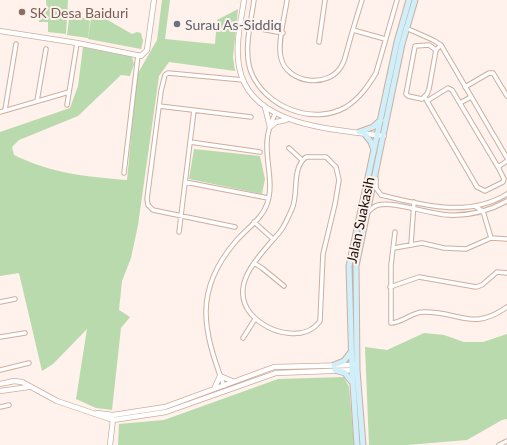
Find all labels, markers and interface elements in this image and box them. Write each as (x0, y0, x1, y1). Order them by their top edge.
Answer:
place label: SK Desa Baiduri (30, 4, 128, 21)
marker: SK Desa Baiduri (17, 7, 27, 17)
place label: Surau As-Siddiq (185, 16, 282, 33)
marker: Surau As-Siddiq (172, 19, 182, 29)
street label: Jalan Suakasih (343, 175, 377, 265)

